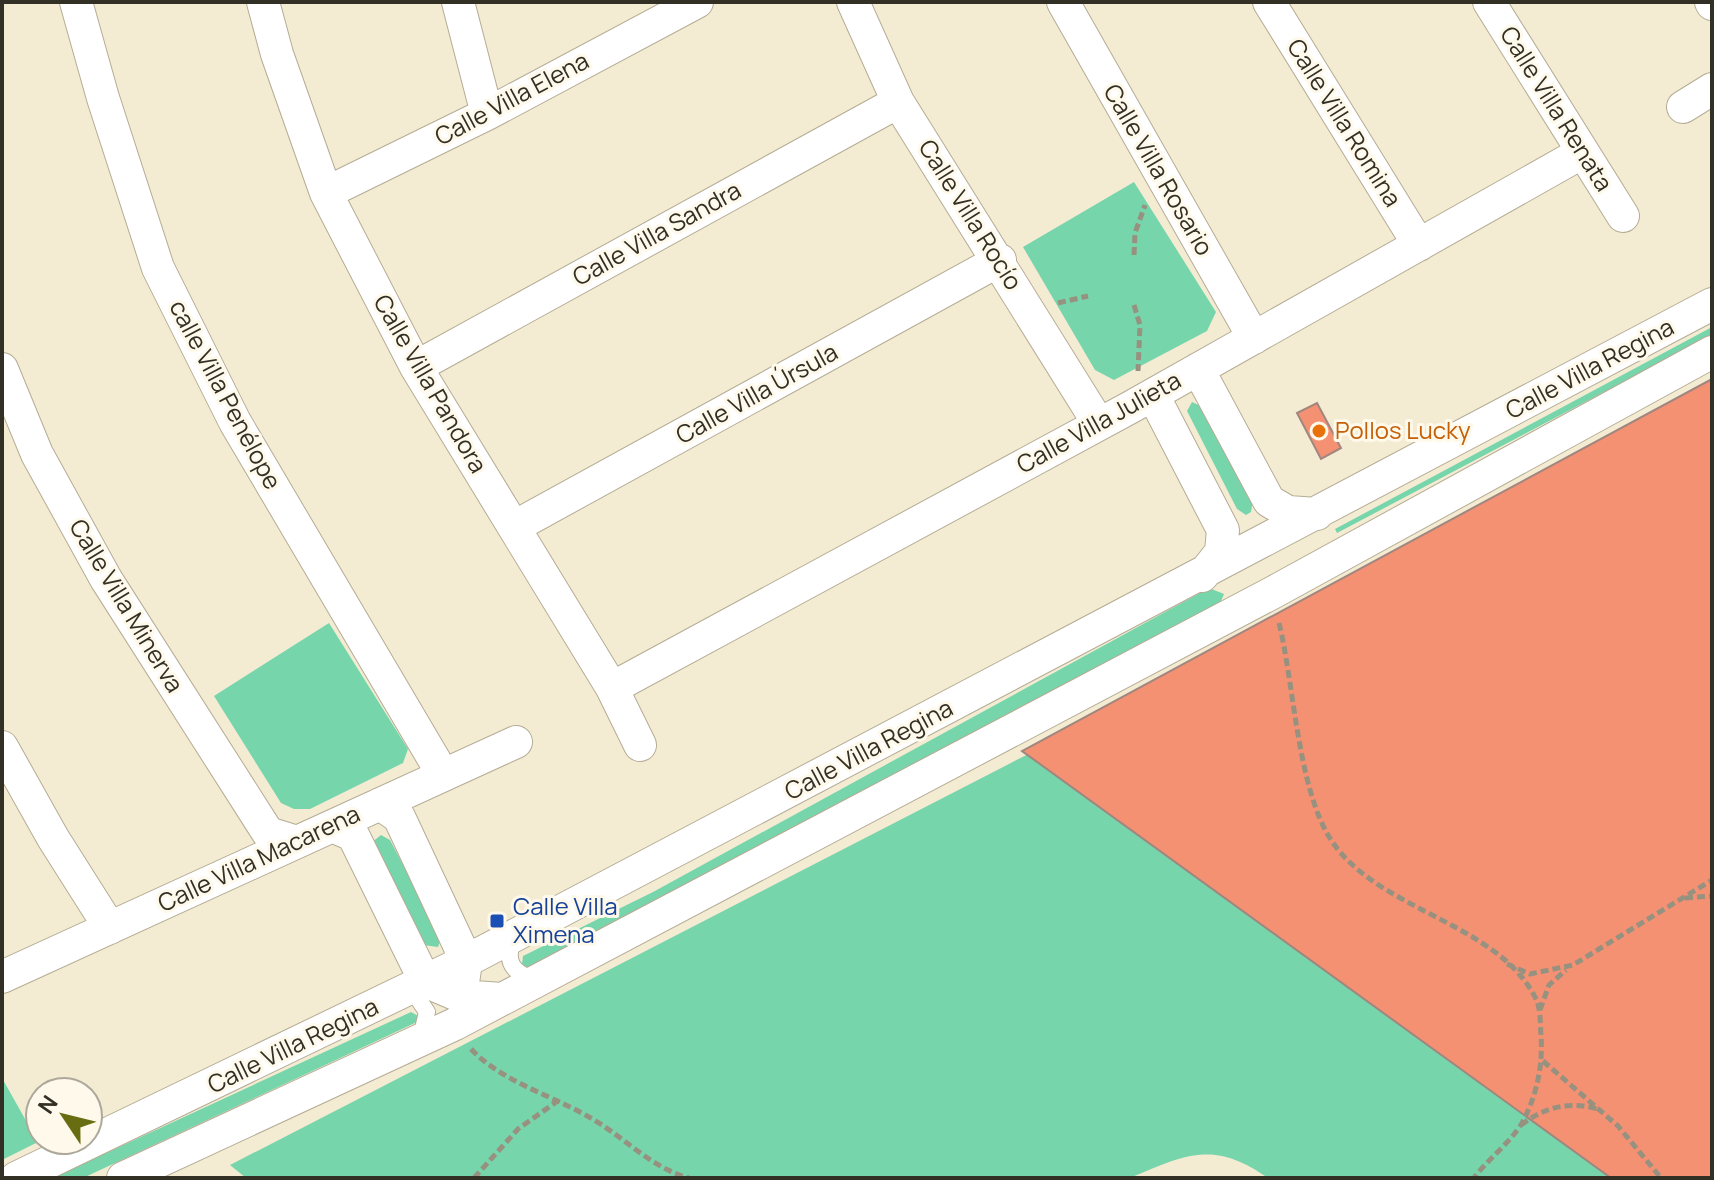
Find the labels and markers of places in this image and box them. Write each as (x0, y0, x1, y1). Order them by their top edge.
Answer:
place label: Pollos Lucky (1335, 413, 1471, 446)
marker: Pollos Lucky (1310, 422, 1328, 440)
place label: Calle Villa Ximena (513, 889, 618, 950)
marker: Calle Villa Ximena (488, 912, 506, 930)

